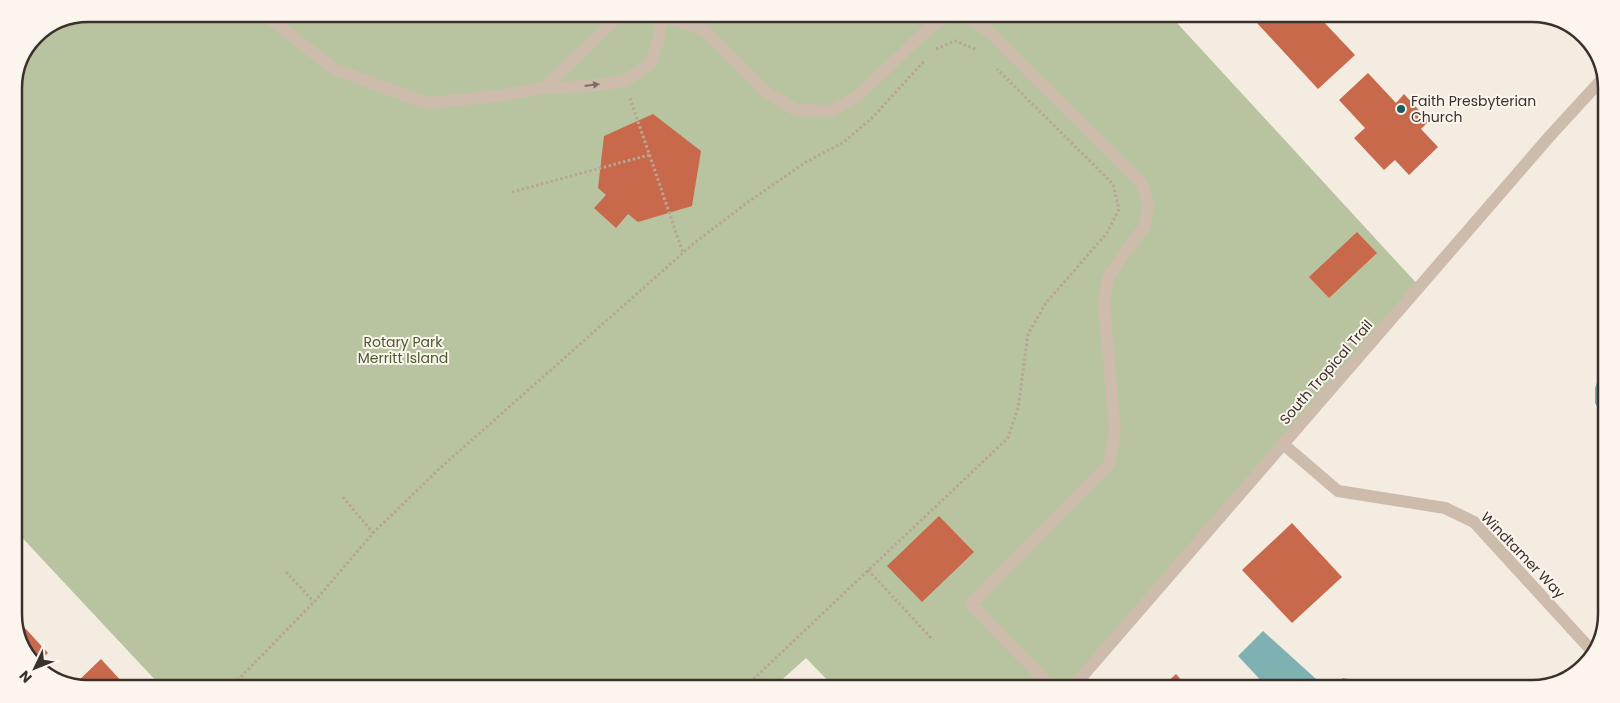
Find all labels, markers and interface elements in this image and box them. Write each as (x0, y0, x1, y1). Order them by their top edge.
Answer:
one-way arrow (585, 81, 601, 89)
place label: Faith Presbyterian Church (1411, 91, 1536, 127)
marker: Faith Presbyterian Church (1395, 103, 1407, 115)
street label: South Tropical Trail (1275, 315, 1377, 429)
park label: Rotary Park Merritt Island (358, 332, 448, 368)
street label: Windtamer Way (1476, 507, 1570, 603)
north arrow (10, 643, 60, 693)
text: N (15, 666, 36, 688)

